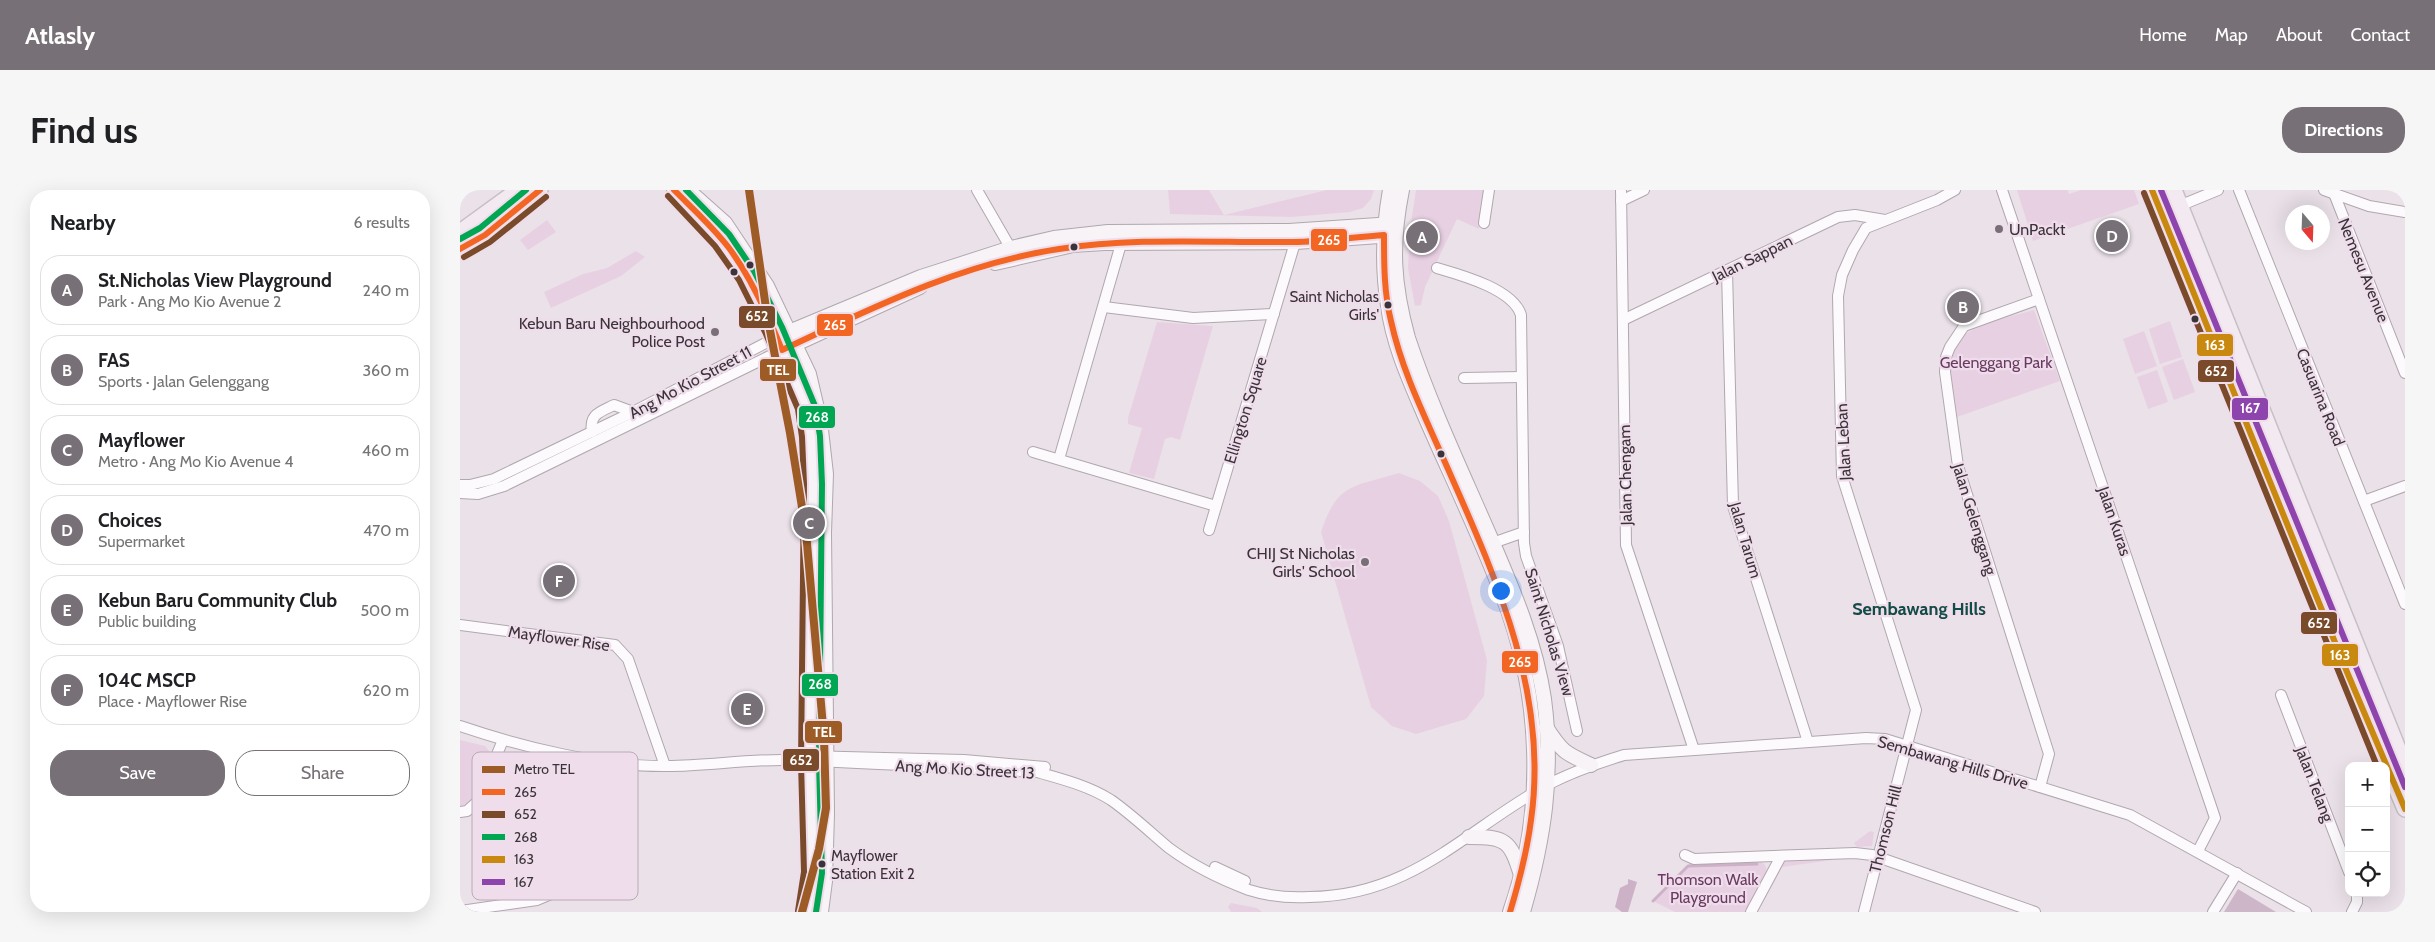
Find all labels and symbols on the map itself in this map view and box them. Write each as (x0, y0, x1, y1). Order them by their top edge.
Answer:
north arrow (2285, 205, 2330, 250)
street label: Nemesu Avenue (2334, 215, 2393, 325)
pin: D (2096, 217, 2128, 255)
pin: A (1406, 218, 1438, 256)
place label: UnPackt (2009, 220, 2066, 239)
marker: UnPackt (1993, 223, 2005, 235)
line badge: 265 (1310, 228, 1348, 252)
text: 265 (1318, 231, 1340, 249)
street label: Jalan Sappan (1708, 231, 1796, 287)
unlabelled marker (1069, 242, 1079, 252)
unlabelled marker (745, 260, 755, 270)
unlabelled marker (729, 267, 739, 277)
place label: Saint Nicholas Girls' (1289, 288, 1379, 324)
pin: B (1947, 288, 1979, 326)
marker: Saint Nicholas Girls' (1383, 300, 1393, 310)
line badge: 652 (738, 305, 776, 329)
text: 652 (746, 307, 768, 325)
line badge: 265 (816, 313, 854, 337)
place label: Kebun Baru Neighbourhood Police Post (519, 314, 706, 351)
unlabelled marker (2190, 314, 2200, 324)
text: 265 (824, 316, 846, 334)
marker: Kebun Baru Neighbourhood Police Post (709, 326, 721, 338)
line badge: 163 (2196, 333, 2234, 357)
text: 163 (2205, 336, 2225, 354)
street label: Ang Mo Kio Street 11 (626, 342, 755, 423)
street label: Casuarina Road (2292, 346, 2349, 449)
park label: Gelenggang Park (1940, 353, 2053, 372)
street label: Ellington Square (1220, 354, 1271, 466)
line badge: TEL (759, 358, 797, 382)
line badge: 652 (2197, 359, 2235, 383)
text: TEL (767, 361, 789, 379)
text: 652 (2205, 362, 2227, 380)
line badge: 167 (2231, 397, 2269, 421)
text: 167 (2240, 399, 2261, 417)
street label: Jalan Leban (1832, 403, 1855, 482)
line badge: 268 (798, 405, 836, 429)
text: 268 (805, 408, 829, 426)
street label: Jalan Chengam (1615, 424, 1636, 527)
unlabelled marker (1436, 449, 1446, 459)
street label: Jalan Gelenggang (1948, 460, 2001, 578)
street label: Jalan Kuras (2094, 483, 2135, 559)
street label: Jalan Tarum (1725, 499, 1765, 580)
pin: C (793, 504, 825, 542)
place label: CHIJ St Nicholas Girls' School (1247, 544, 1355, 581)
marker: CHIJ St Nicholas Girls' School (1359, 556, 1371, 568)
pin: F (543, 562, 575, 600)
street label: Saint Nicholas View (1521, 566, 1578, 699)
your location (1488, 578, 1514, 604)
district label: Sembawang Hills (1852, 598, 1986, 620)
line badge: 652 (2300, 611, 2338, 635)
text: 652 (2308, 614, 2330, 632)
street label: Mayflower Rise (507, 622, 611, 655)
line badge: 163 (2321, 643, 2359, 667)
text: 163 (2330, 646, 2350, 664)
line badge: 265 (1501, 650, 1539, 674)
text: 265 (1509, 653, 1531, 671)
line badge: 268 (801, 673, 839, 697)
text: 268 (808, 675, 832, 693)
pin: E (731, 690, 763, 728)
line badge: TEL (804, 720, 843, 744)
text: TEL (813, 723, 835, 741)
street label: Sembawang Hills Drive (1875, 732, 2030, 793)
street label: Jalan Telang (2291, 743, 2338, 826)
line badge: 652 (782, 748, 820, 772)
text: 652 (790, 751, 812, 769)
legend (472, 752, 638, 900)
street label: Ang Mo Kio Street 13 (895, 756, 1035, 783)
text: Metro TEL (514, 760, 574, 778)
text: 265 (514, 783, 537, 801)
street label: Thomson Hill (1865, 783, 1906, 875)
text: 652 (514, 805, 537, 823)
text: 268 (514, 828, 538, 846)
place label: Mayflower Station Exit 2 (831, 847, 915, 883)
text: 163 (514, 850, 534, 868)
marker: Mayflower Station Exit 2 (817, 859, 827, 869)
park label: Thomson Walk Playground (1657, 870, 1759, 907)
text: 167 (514, 873, 533, 891)

